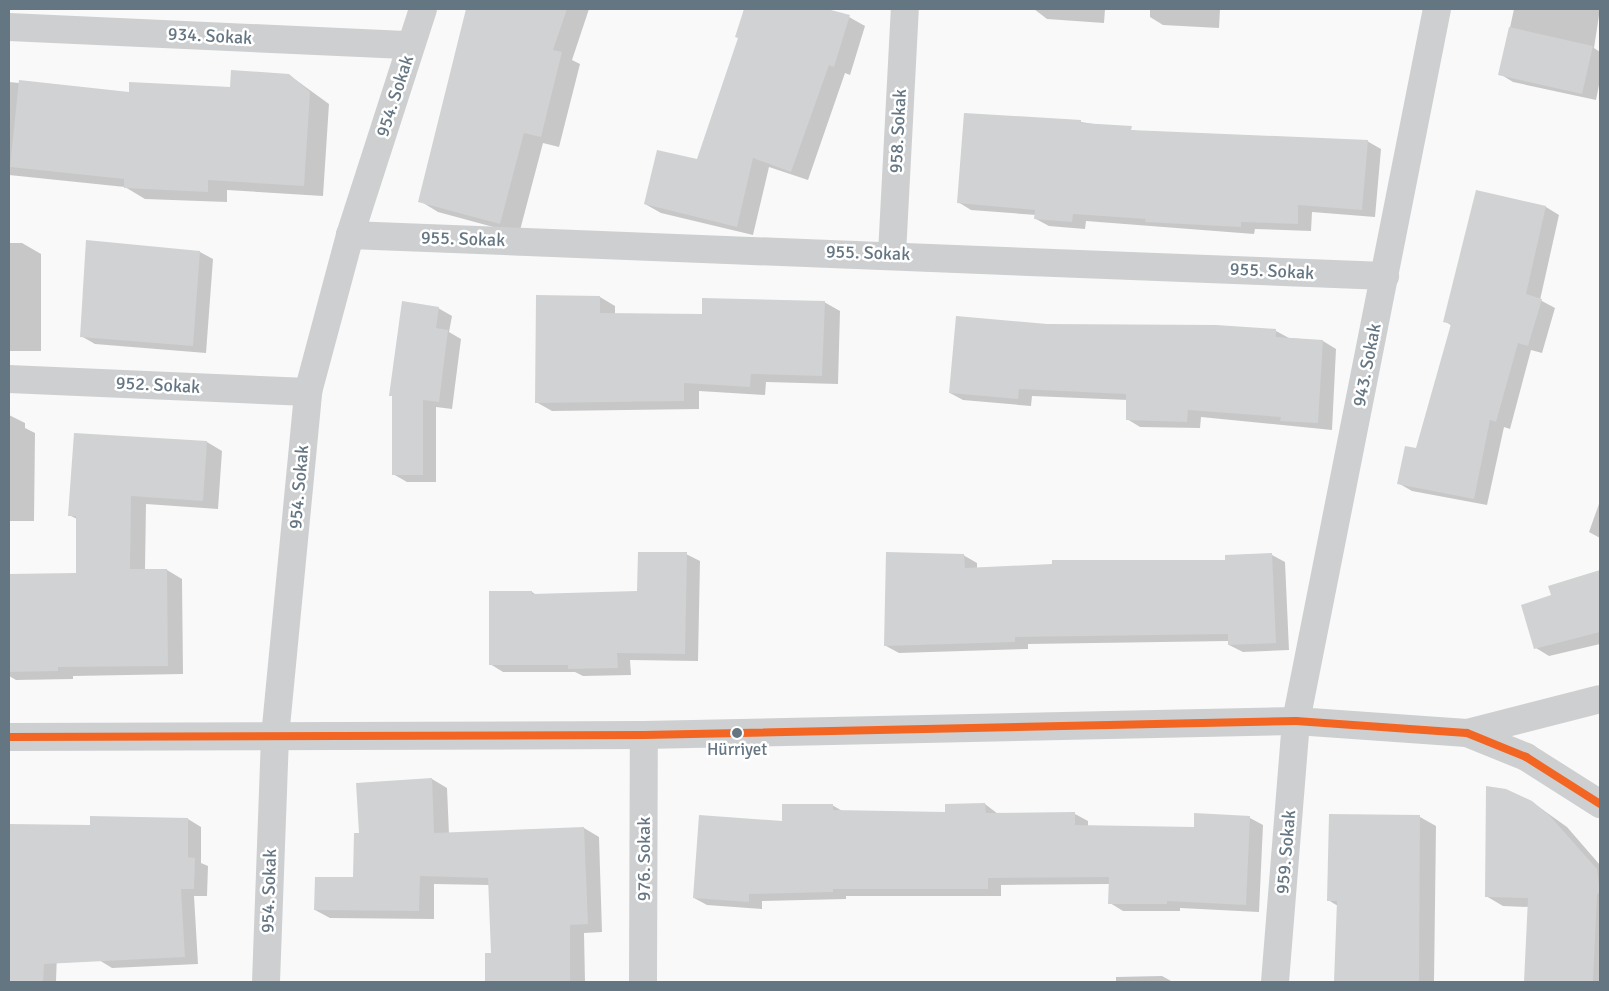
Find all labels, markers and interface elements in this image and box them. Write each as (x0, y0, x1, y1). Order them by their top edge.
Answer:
street label: 934. Sokak (167, 23, 253, 49)
street label: 954. Sokak (372, 53, 418, 139)
street label: 958. Sokak (885, 88, 911, 174)
street label: 955. Sokak (420, 227, 506, 251)
street label: 955. Sokak (825, 241, 911, 265)
street label: 955. Sokak (1229, 258, 1315, 284)
street label: 943. Sokak (1348, 322, 1386, 408)
street label: 952. Sokak (115, 372, 201, 398)
street label: 954. Sokak (285, 444, 313, 530)
marker: Hürriyet (732, 728, 742, 738)
place label: Hürriyet (707, 740, 767, 760)
street label: 959. Sokak (1272, 809, 1300, 895)
street label: 976. Sokak (633, 817, 655, 901)
street label: 954. Sokak (257, 848, 281, 934)

